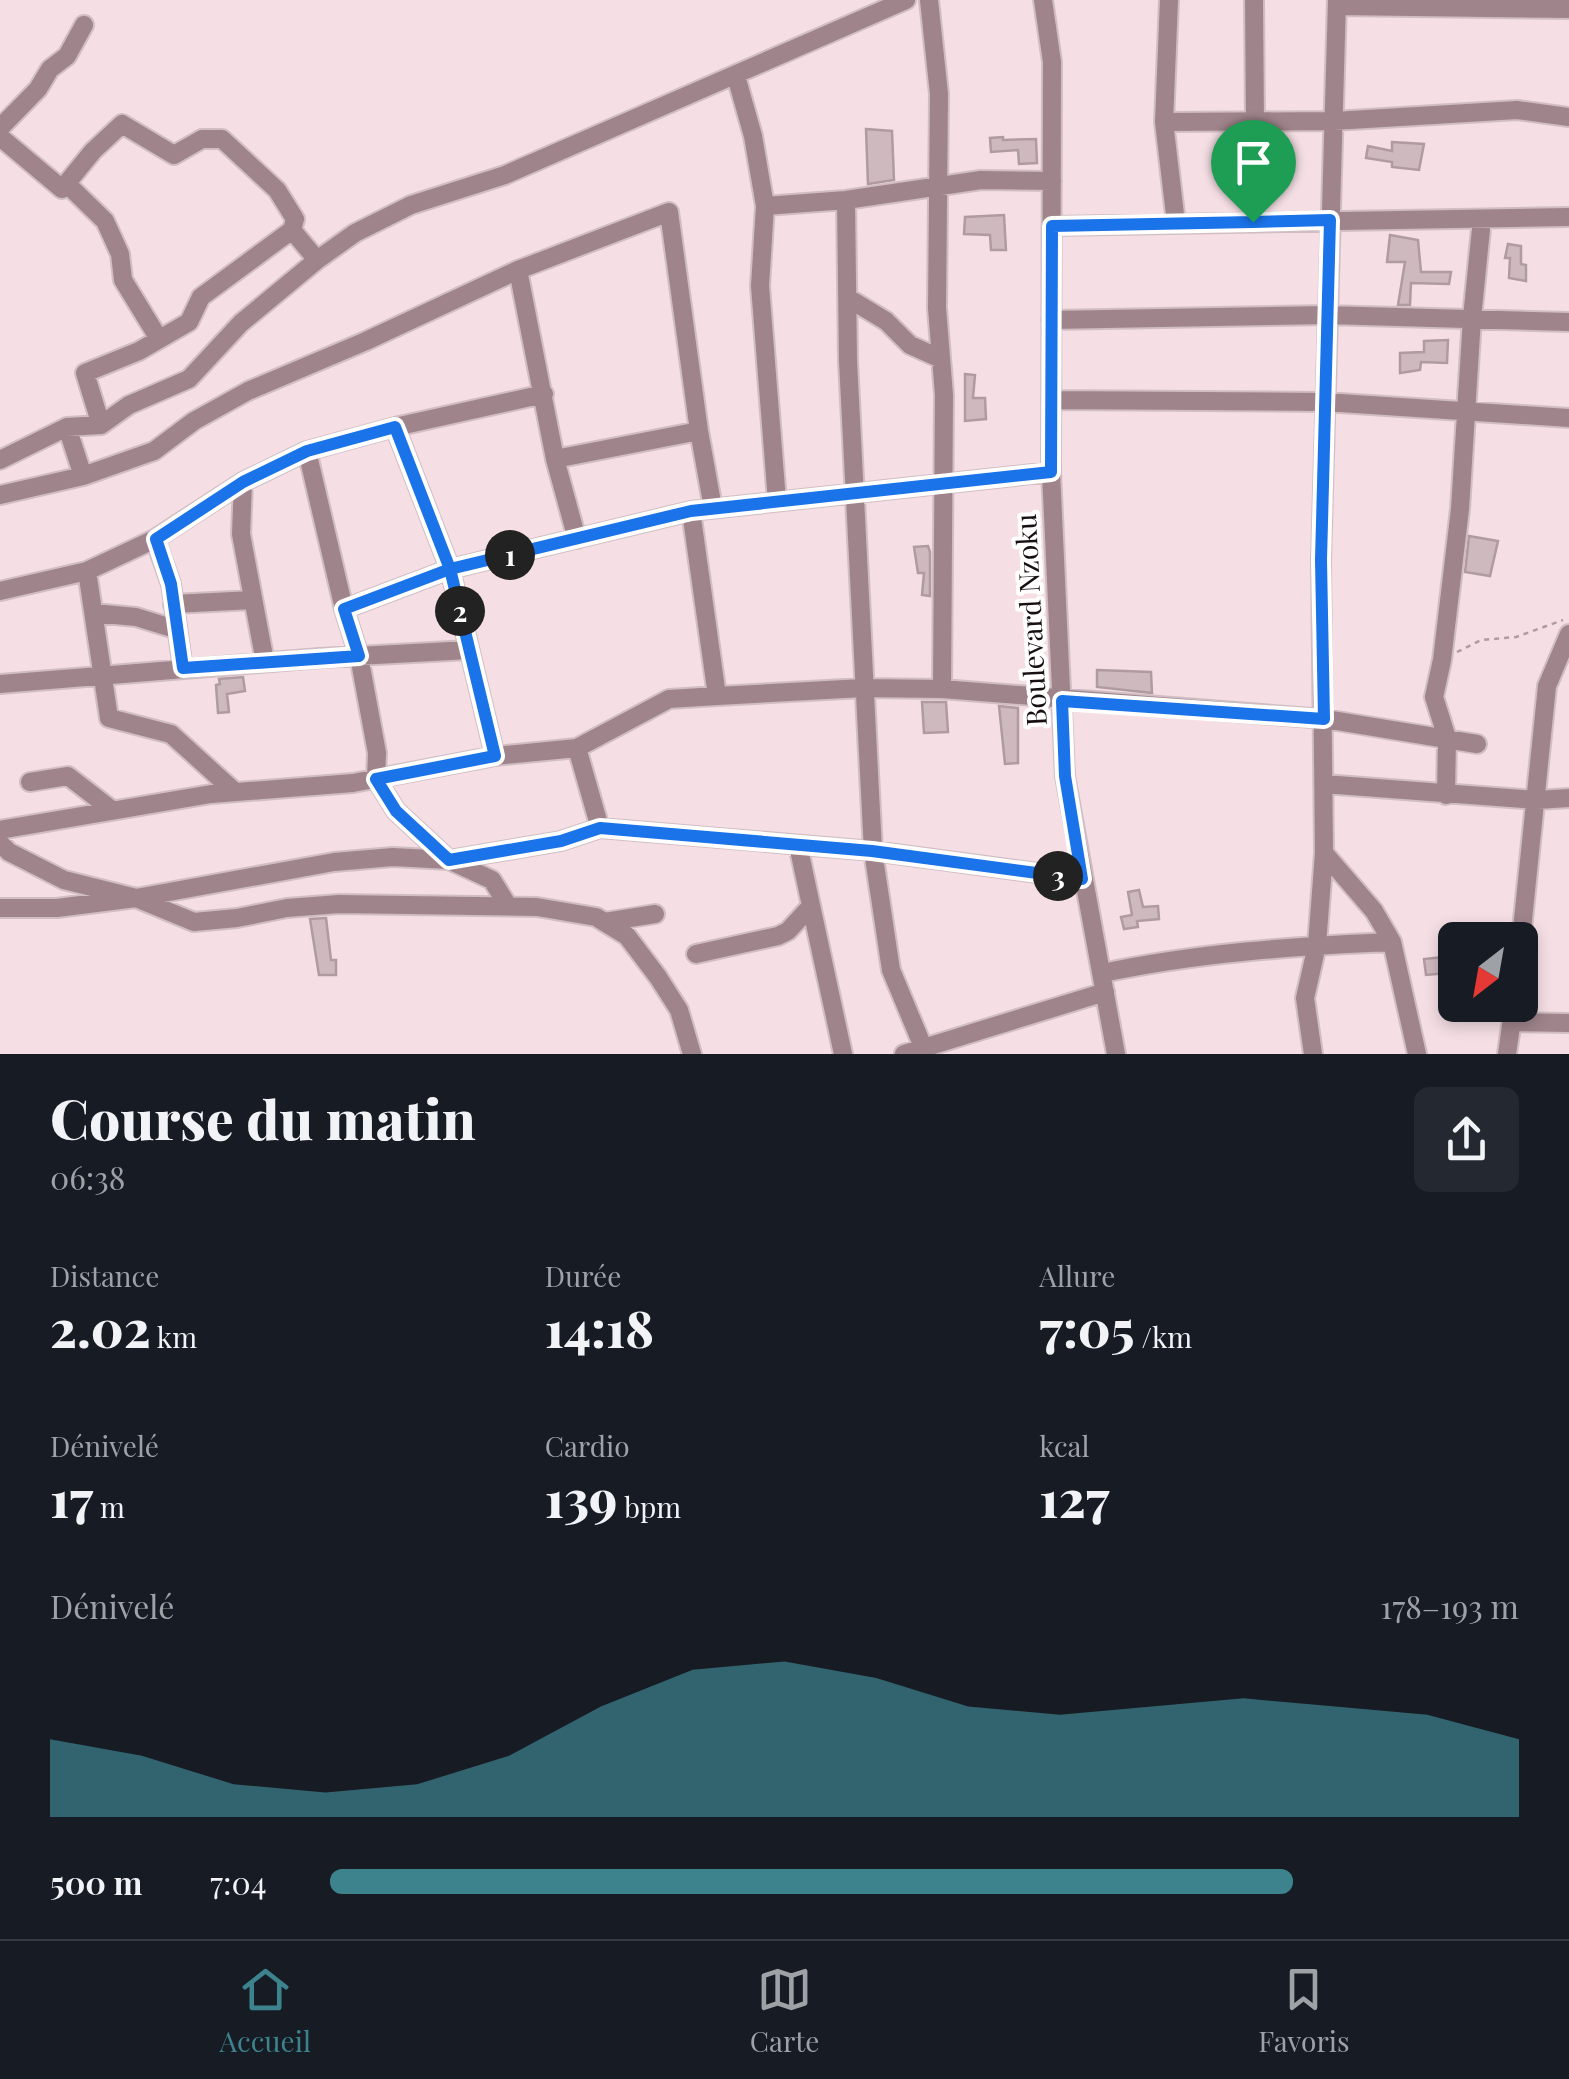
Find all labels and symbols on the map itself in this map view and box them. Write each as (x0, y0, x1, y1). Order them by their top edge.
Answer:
pin (1211, 120, 1296, 223)
street label: Boulevard Nzoku (1006, 513, 1054, 727)
pin: 1 (485, 530, 535, 580)
pin: 2 (435, 586, 485, 636)
pin: 3 (1033, 851, 1083, 901)
north arrow (1438, 922, 1538, 1022)

